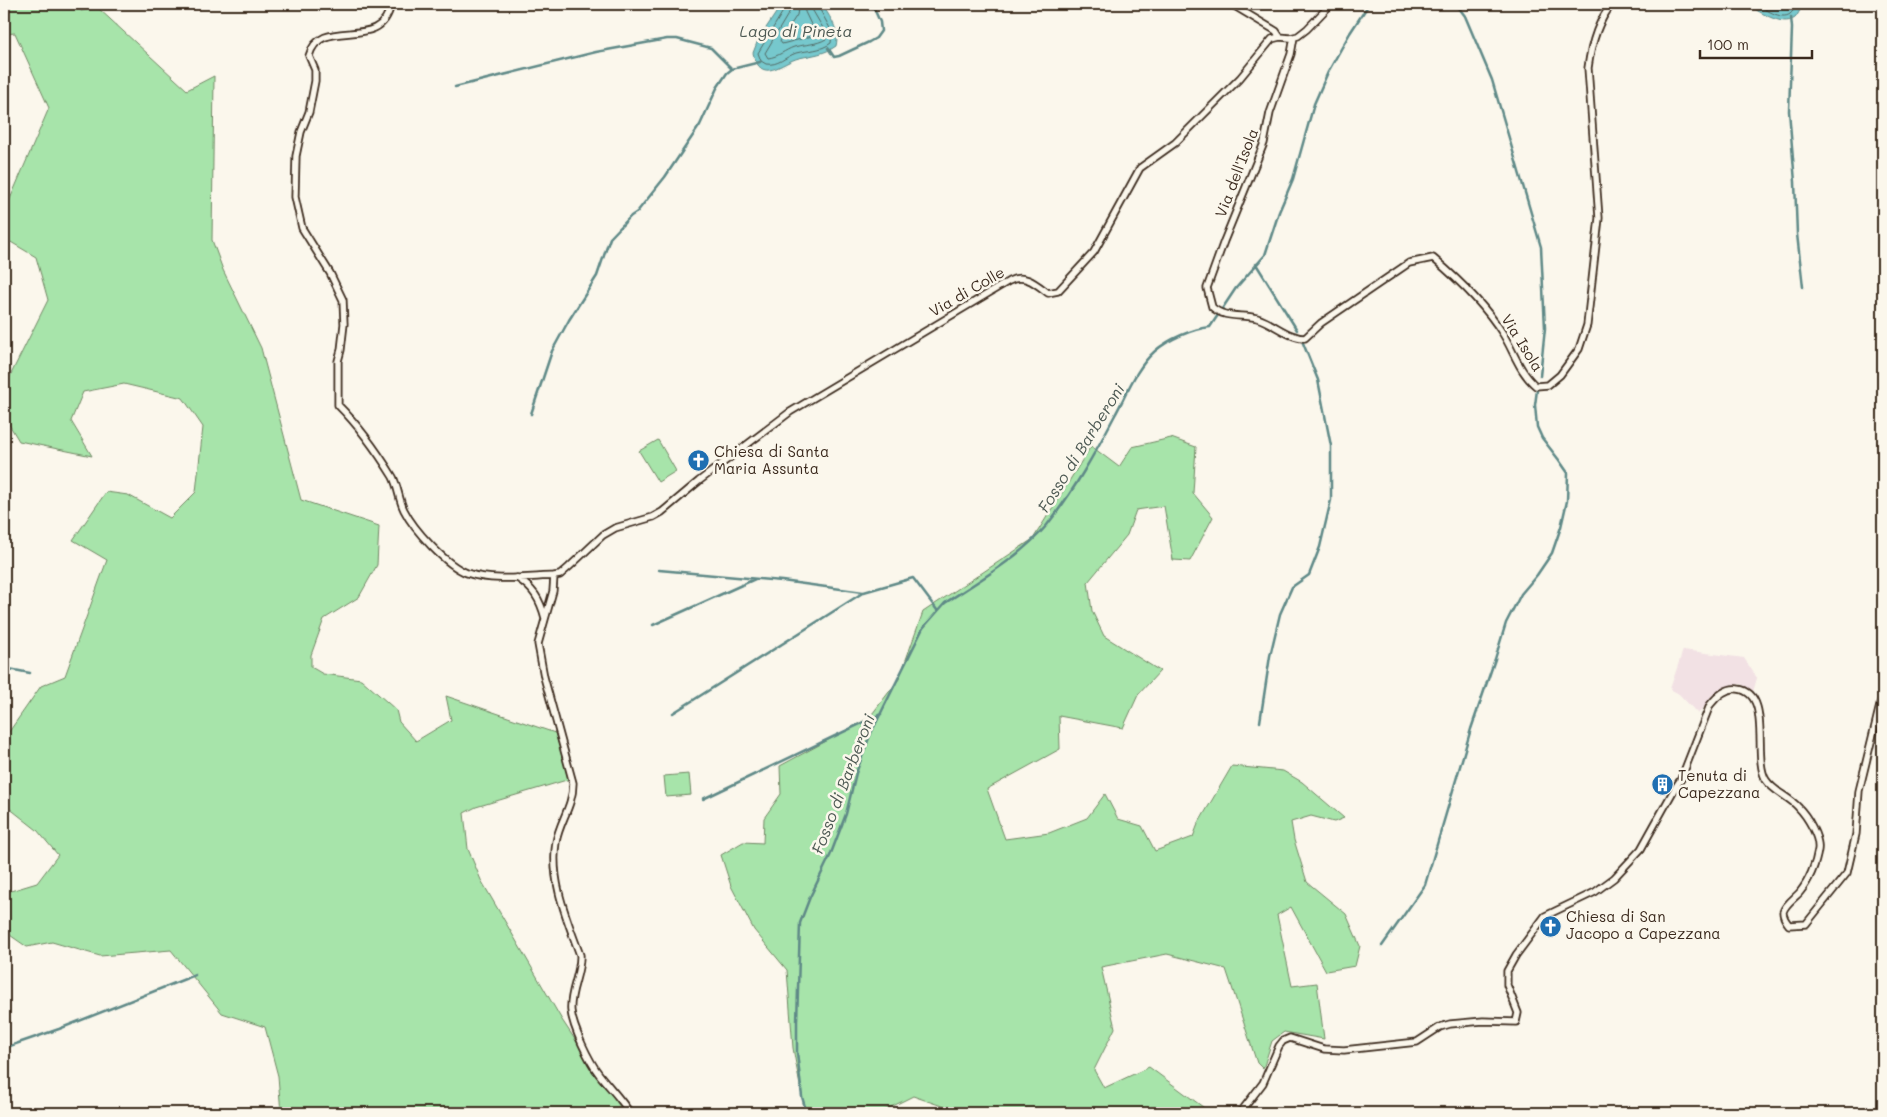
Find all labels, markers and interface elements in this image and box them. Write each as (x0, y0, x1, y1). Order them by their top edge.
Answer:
water label: Lago di Pineta (740, 20, 852, 41)
scale bar (1700, 28, 1812, 60)
text: 100 m (1707, 34, 1749, 54)
street label: Via dell'Isola (1210, 125, 1262, 220)
street label: Via di Colle (925, 262, 1008, 321)
street label: Via Isola (1497, 310, 1548, 375)
water label: Fosso di Barberoni (1032, 379, 1129, 516)
place label: Chiesa di Santa Maria Assunta (714, 441, 829, 478)
church icon: Chiesa di Santa Maria Assunta (686, 449, 710, 473)
water label: Fosso di Barberoni (806, 711, 879, 857)
place label: Tenuta di Capezzana (1678, 765, 1760, 802)
building icon: Tenuta di Capezzana (1650, 773, 1674, 797)
place label: Chiesa di San Jacopo a Capezzana (1566, 906, 1721, 943)
church icon: Chiesa di San Jacopo a Capezzana (1538, 914, 1562, 938)

